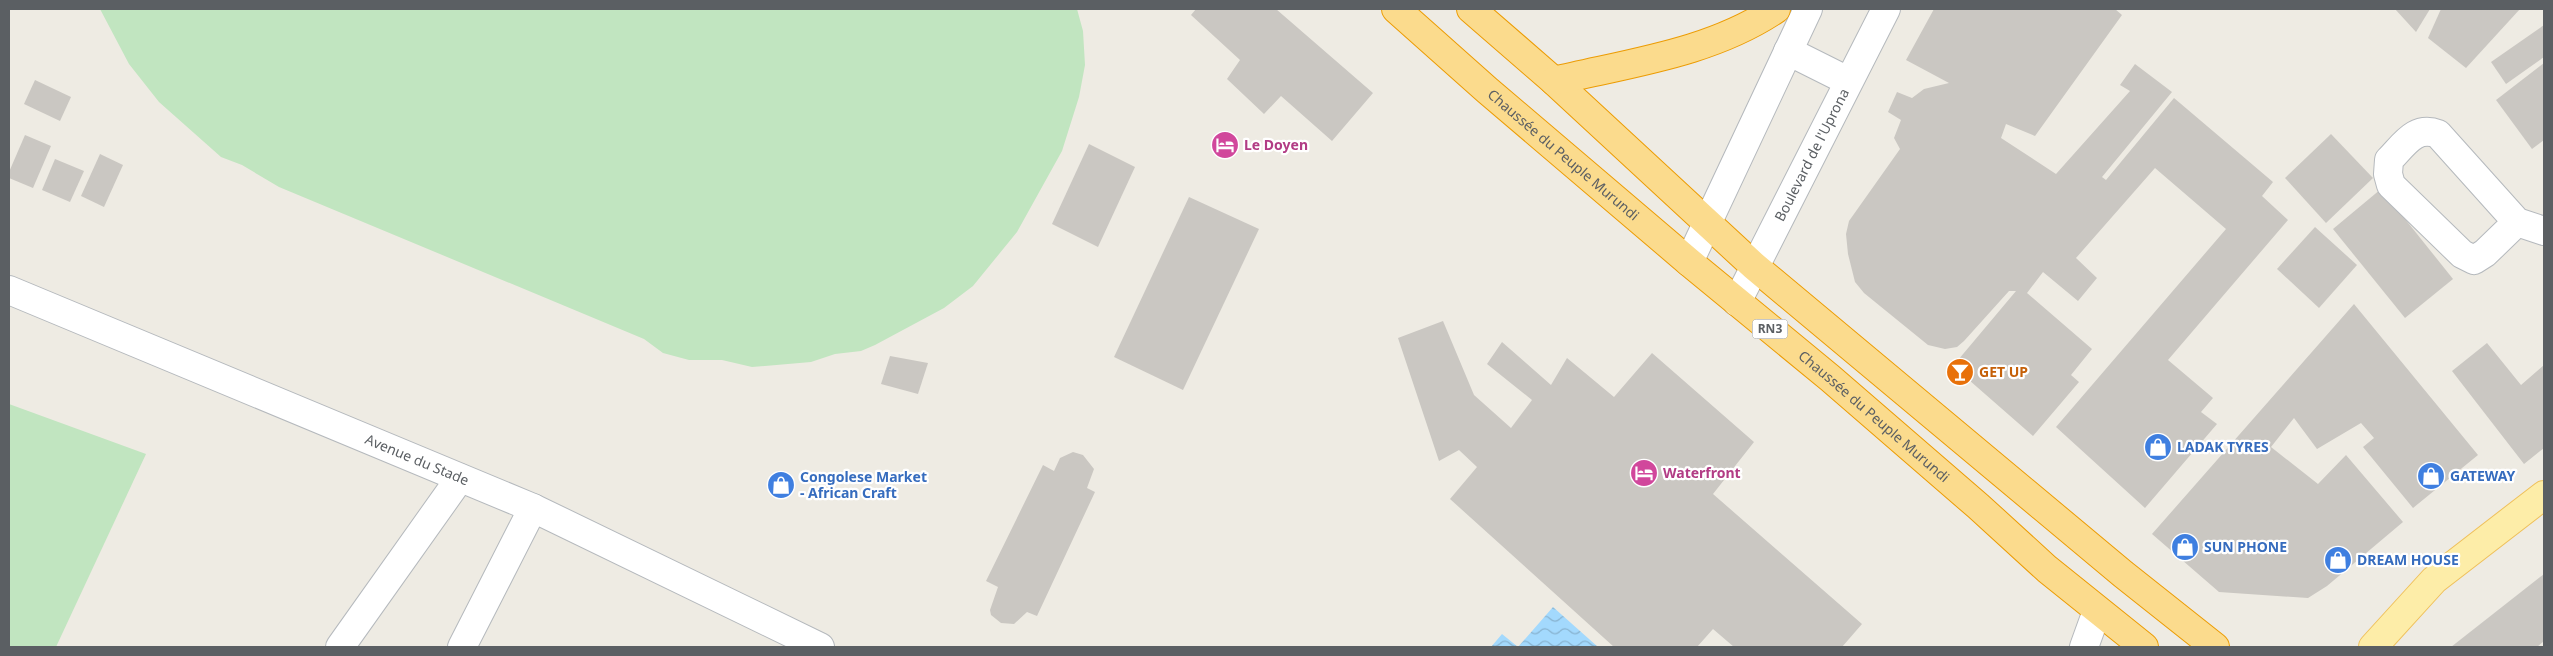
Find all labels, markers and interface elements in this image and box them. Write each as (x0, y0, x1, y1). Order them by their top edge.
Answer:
street label: Chaussée du Peuple Murundi (1484, 85, 1643, 224)
street label: Boulevard de l'Uprona (1770, 85, 1853, 224)
hotel icon: Le Doyen (1210, 130, 1240, 160)
place label: Le Doyen (1244, 135, 1308, 154)
road number: RN3 (1752, 320, 1788, 338)
street label: Chaussée du Peuple Murundi (1795, 346, 1954, 486)
bar icon: GET UP (1945, 357, 1975, 387)
place label: GET UP (1979, 362, 2028, 381)
street label: Avenue du Stade (362, 429, 472, 489)
shop icon: LADAK TYRES (2143, 432, 2173, 462)
place label: LADAK TYRES (2177, 437, 2269, 456)
hotel icon: Waterfront (1629, 458, 1659, 488)
shop icon: GATEWAY (2416, 461, 2446, 491)
place label: Waterfront (1663, 463, 1741, 482)
place label: GATEWAY (2450, 466, 2516, 485)
place label: Congolese Market - African Craft (800, 467, 927, 502)
shop icon: Congolese Market - African Craft (766, 470, 796, 500)
shop icon: SUN PHONE (2170, 532, 2200, 562)
place label: SUN PHONE (2204, 537, 2287, 556)
shop icon: DREAM HOUSE (2323, 545, 2353, 575)
place label: DREAM HOUSE (2357, 550, 2459, 569)

